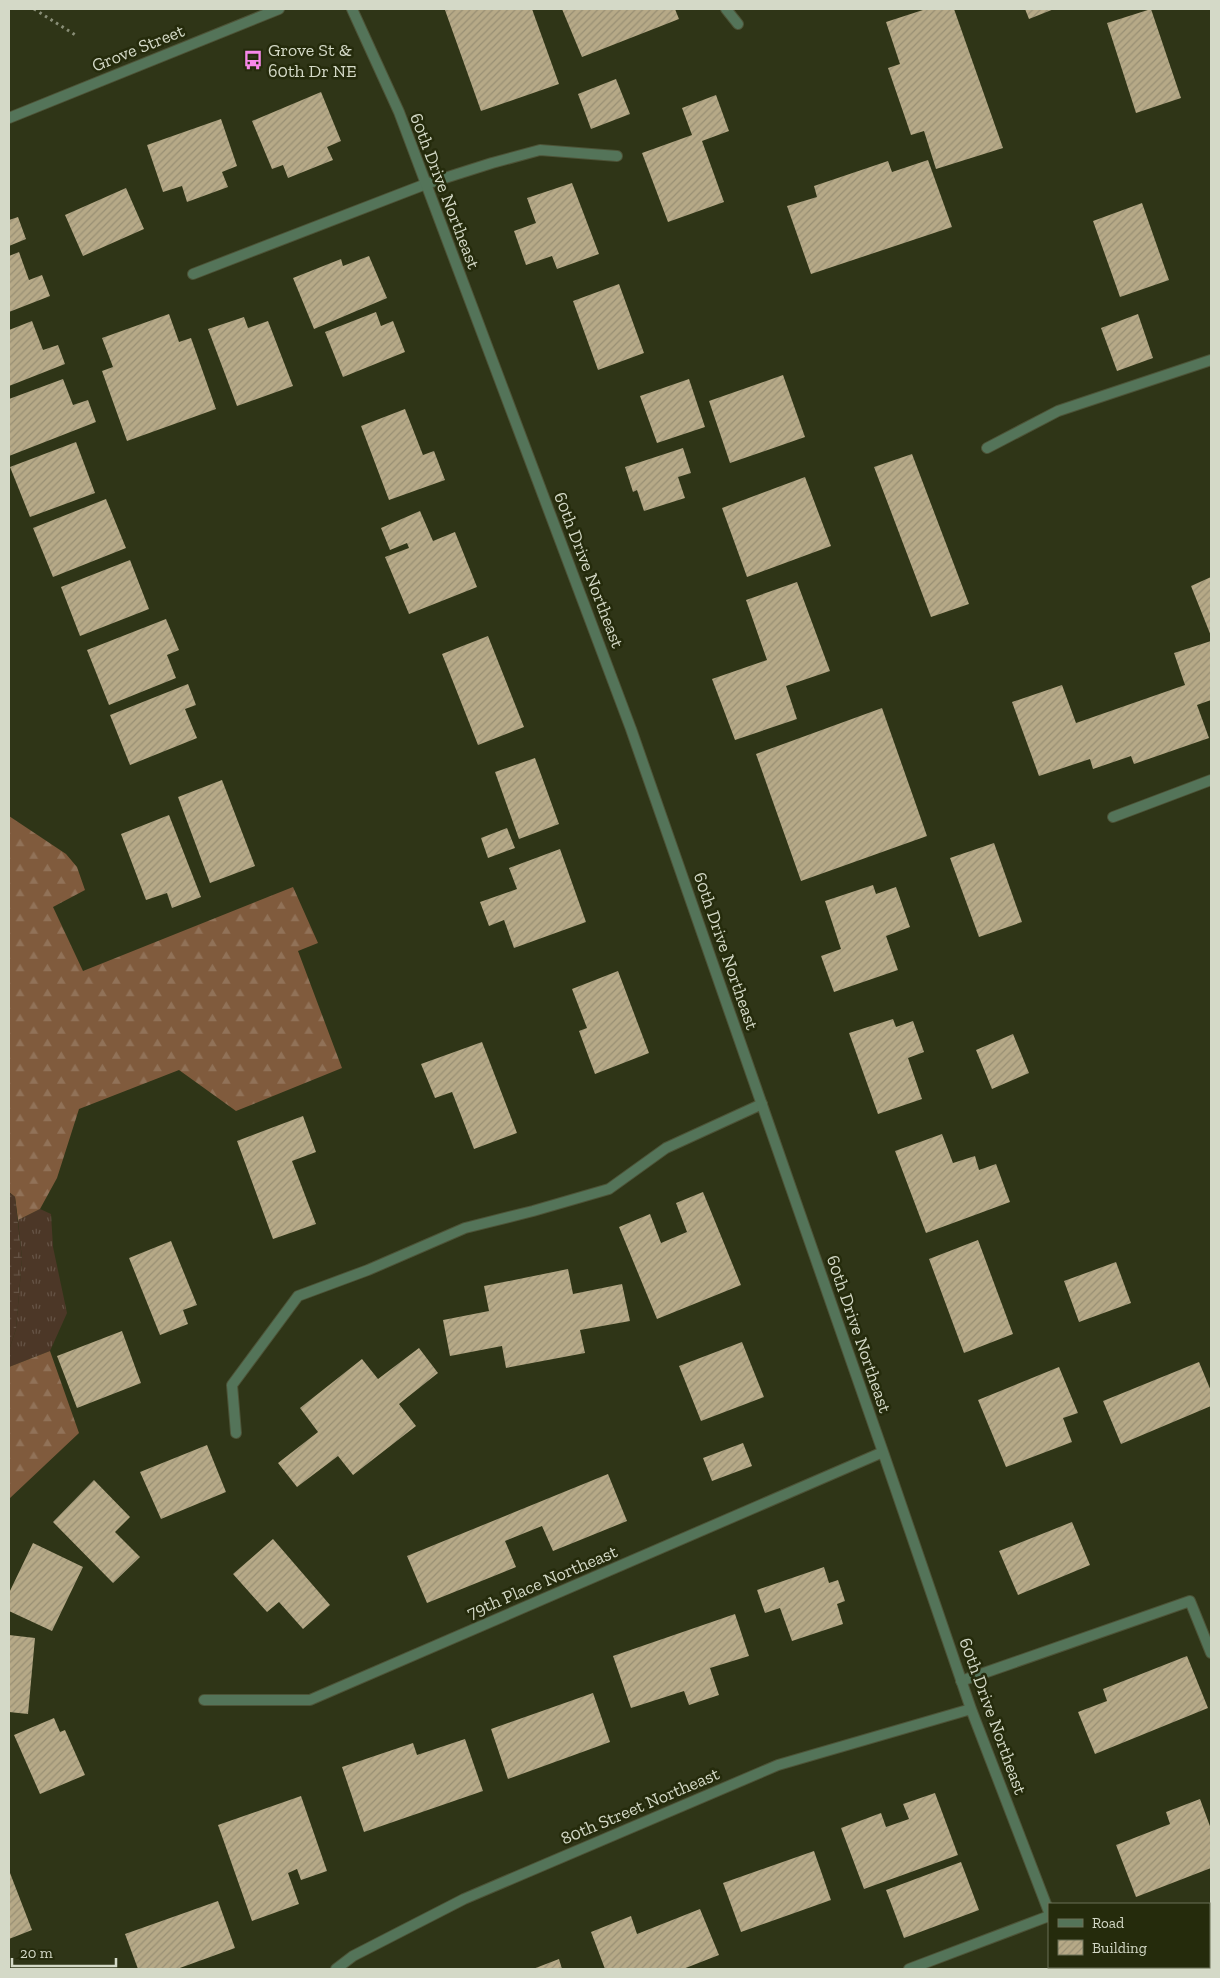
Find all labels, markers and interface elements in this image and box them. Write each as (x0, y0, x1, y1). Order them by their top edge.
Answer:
street label: Grove Street (89, 19, 188, 77)
place label: Grove St & 60th Dr NE (268, 39, 357, 82)
bus stop icon: Grove St & 60th Dr NE (242, 49, 264, 71)
street label: 60th Drive Northeast (405, 110, 485, 272)
street label: 60th Drive Northeast (549, 489, 629, 651)
street label: 60th Drive Northeast (689, 869, 763, 1033)
street label: 60th Drive Northeast (822, 1252, 896, 1416)
street label: 79th Place Northeast (463, 1540, 621, 1624)
street label: 60th Drive Northeast (954, 1635, 1032, 1798)
street label: 80th Street Northeast (557, 1762, 723, 1849)
legend (1048, 1903, 1210, 1968)
text: Road (1092, 1914, 1125, 1932)
scale bar (12, 1936, 116, 1968)
text: Building (1092, 1939, 1147, 1957)
text: 20 m (20, 1944, 53, 1962)

